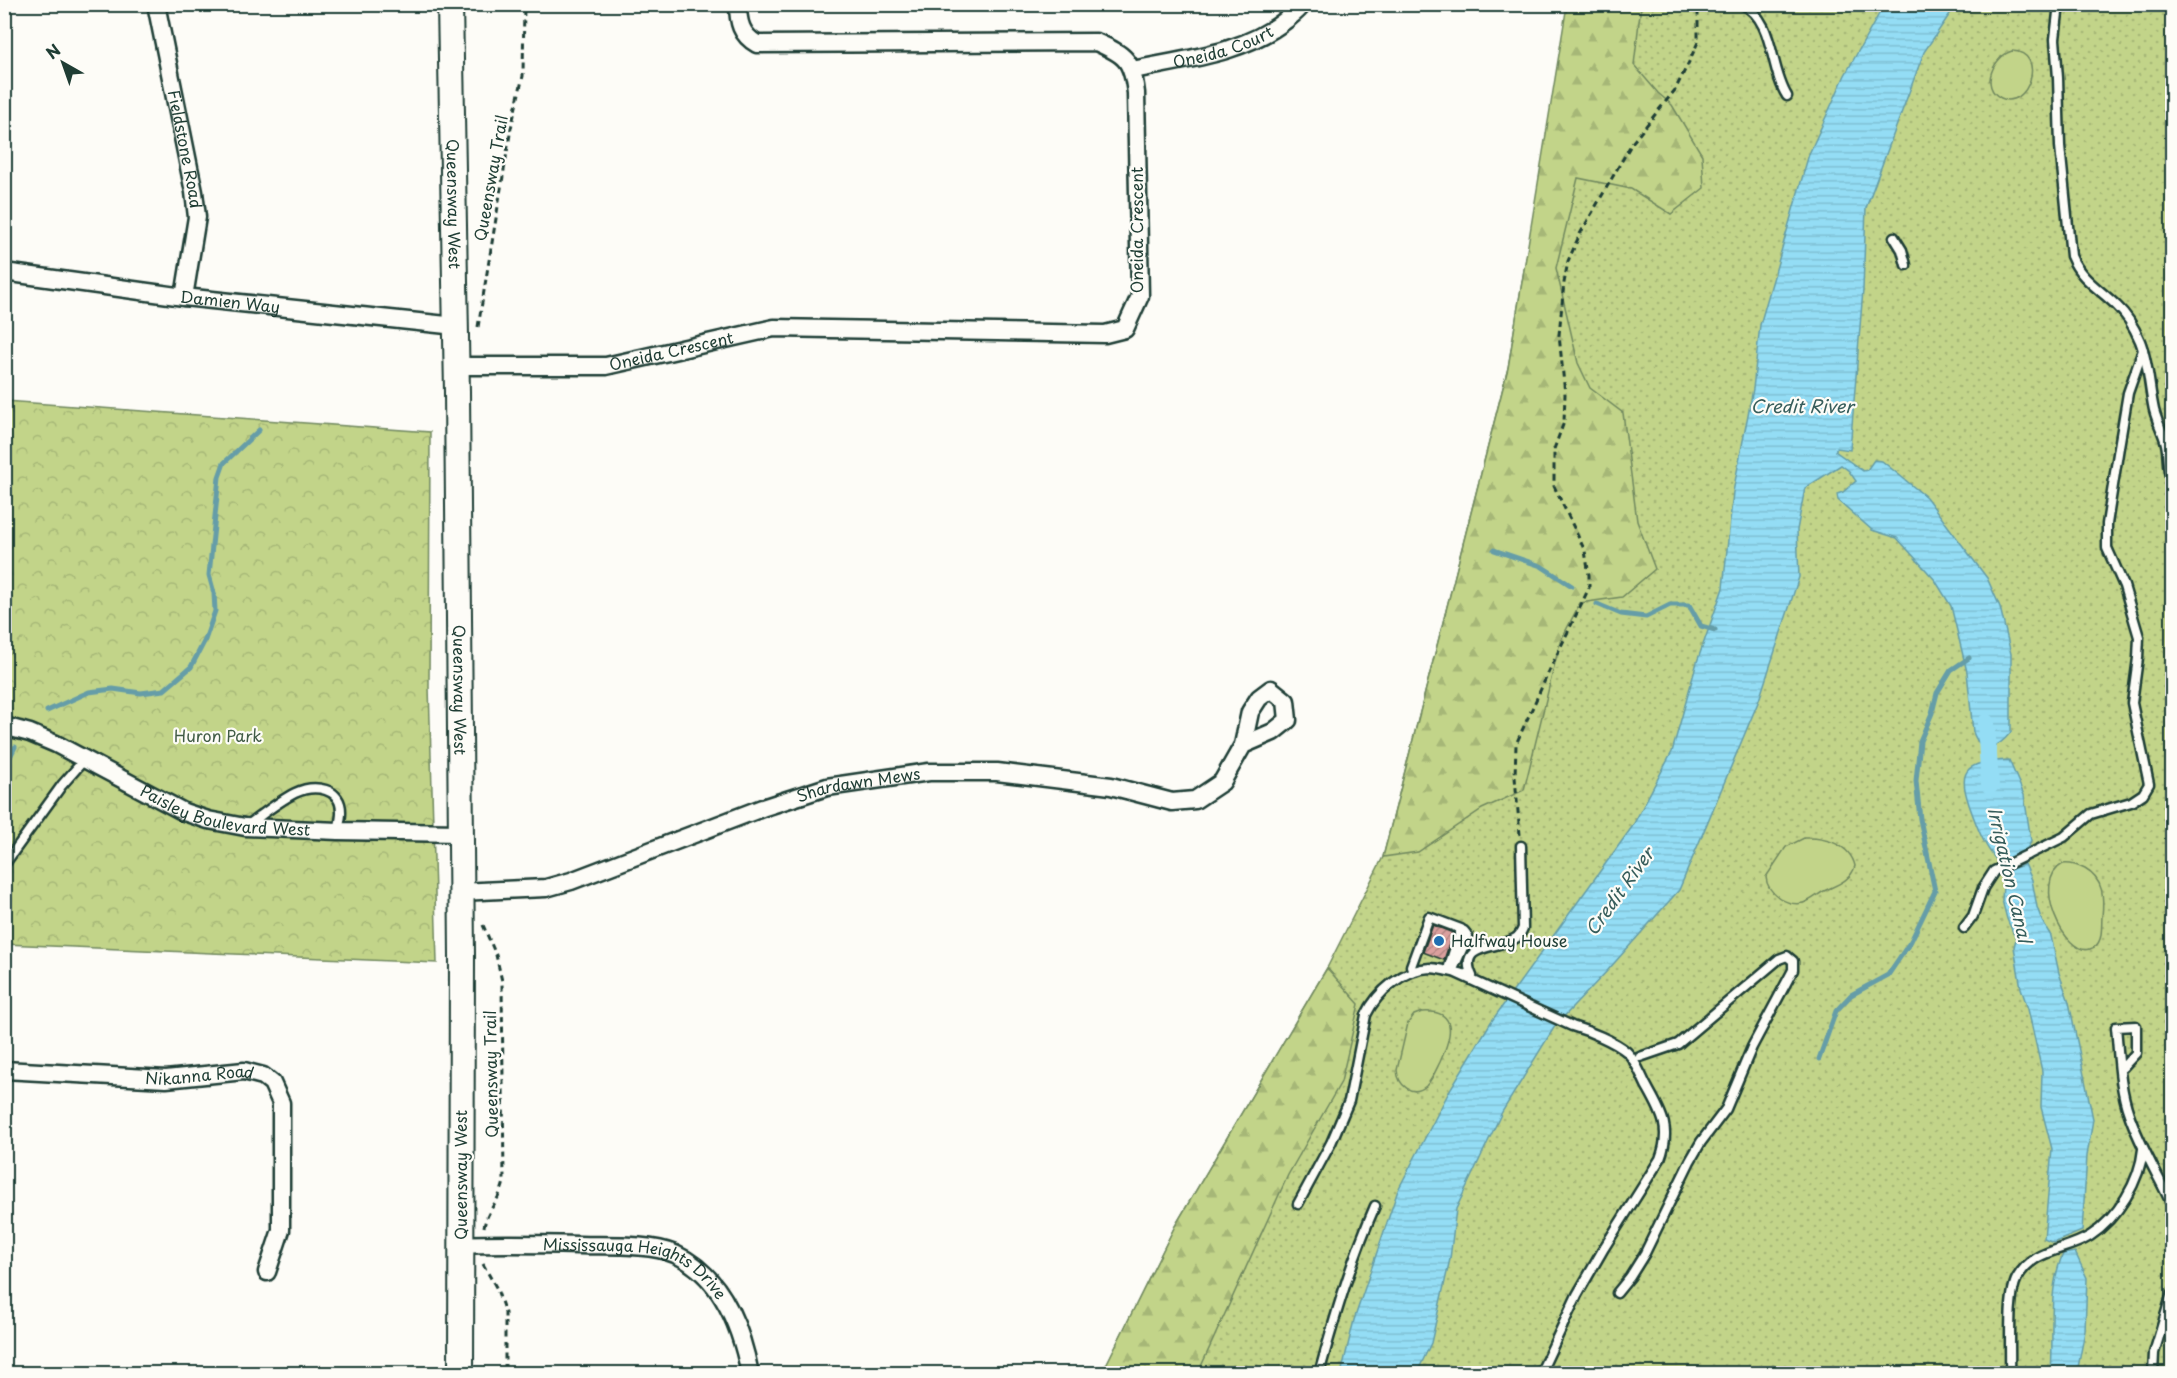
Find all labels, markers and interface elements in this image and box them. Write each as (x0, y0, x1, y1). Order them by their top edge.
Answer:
street label: Oneida Court (1171, 19, 1278, 73)
north arrow (33, 33, 93, 93)
text: N (40, 37, 65, 64)
street label: Fieldstone Road (163, 88, 209, 210)
street label: Queensway Trail (467, 113, 513, 243)
street label: Queensway West (441, 139, 468, 269)
street label: Oneida Crescent (1124, 166, 1148, 293)
street label: Damien Way (179, 284, 281, 318)
street label: Oneida Crescent (607, 324, 736, 376)
water label: Credit River (1751, 392, 1856, 419)
street label: Queensway West (448, 625, 473, 755)
park label: Huron Park (174, 723, 262, 747)
street label: Shardawn Mews (793, 760, 922, 807)
street label: Paisley Boulevard West (136, 778, 311, 841)
water label: Irrigation Canal (1982, 804, 2040, 948)
water label: Credit River (1578, 839, 1662, 941)
place label: Halfway House (1451, 928, 1568, 952)
marker: Halfway House (1432, 934, 1446, 948)
street label: Queensway Trail (477, 1010, 503, 1138)
street label: Nikanna Road (145, 1058, 257, 1090)
street label: Queensway West (448, 1110, 472, 1240)
street label: Mississauga Heights Drive (543, 1231, 733, 1304)

